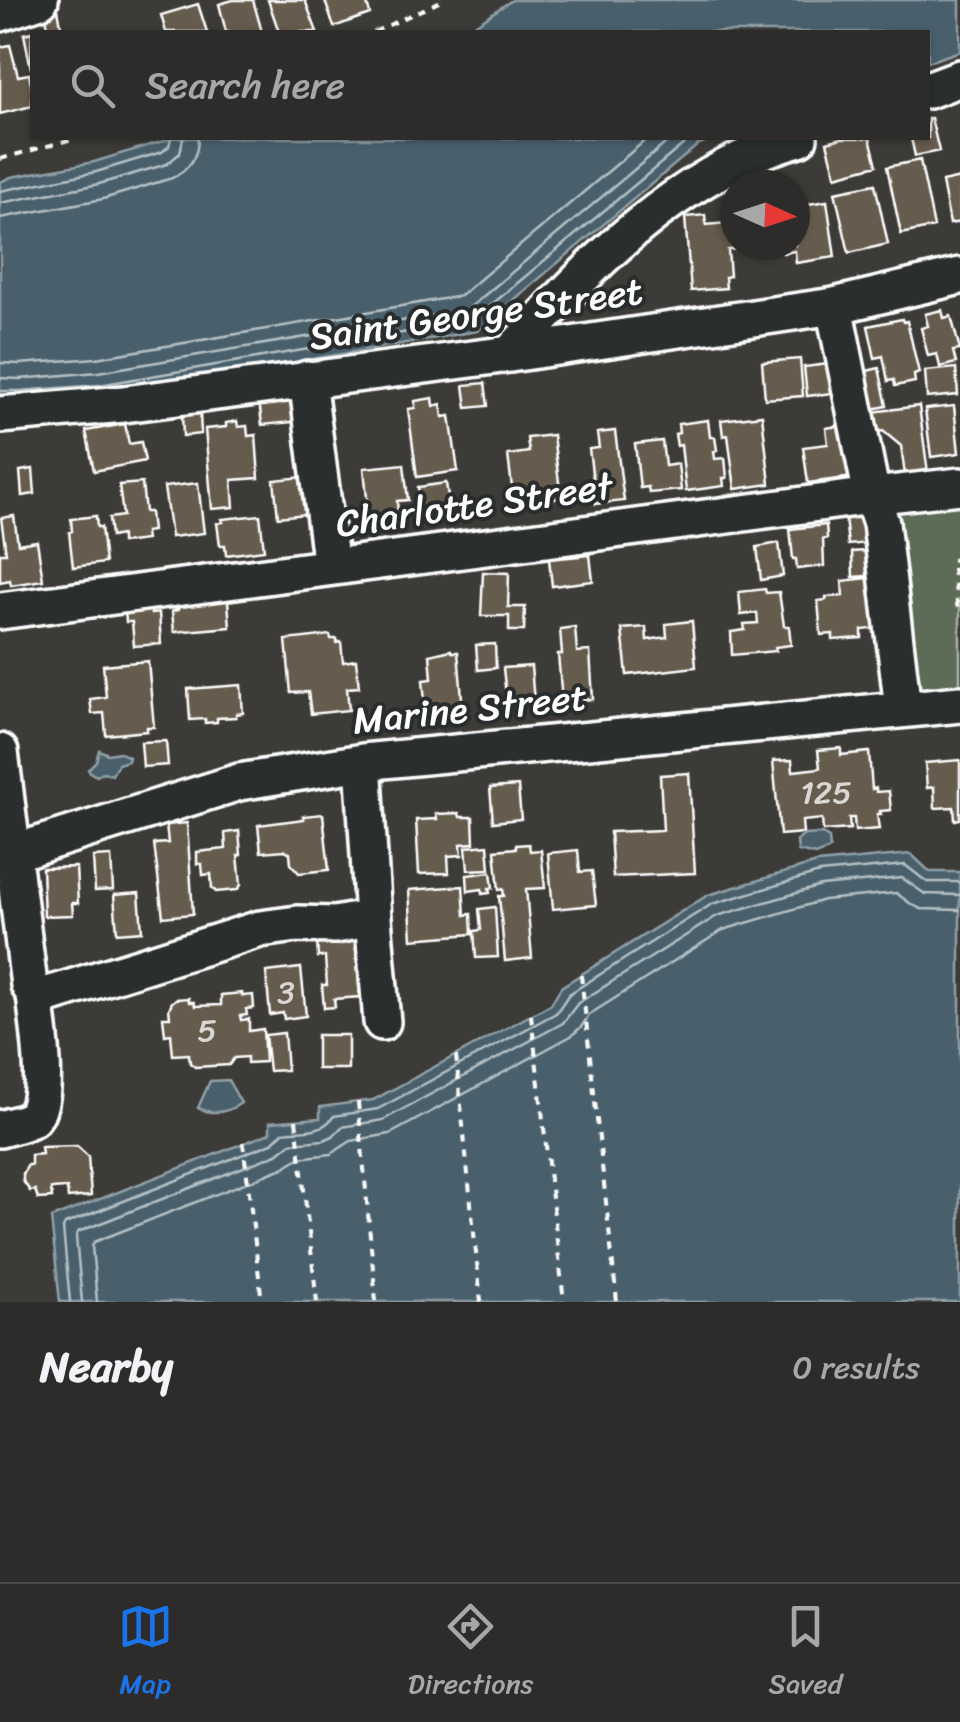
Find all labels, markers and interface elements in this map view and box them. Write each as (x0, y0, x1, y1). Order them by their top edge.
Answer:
search box (30, 30, 930, 140)
text: Search here (145, 52, 345, 119)
icon: search (65, 58, 120, 113)
north arrow (720, 170, 810, 260)
street label: Saint George Street (305, 257, 647, 371)
street label: Charlotte Street (331, 452, 618, 558)
street label: Marine Street (350, 663, 590, 755)
house number: 125 (800, 764, 852, 821)
house number: 3 (277, 964, 295, 1021)
house number: 5 (197, 1002, 217, 1059)
text: Nearby (40, 1330, 173, 1404)
text: 0 results (792, 1339, 920, 1396)
tab: Map (118, 1599, 173, 1708)
tab: Directions (408, 1599, 533, 1708)
tab: Saved (769, 1599, 842, 1708)

